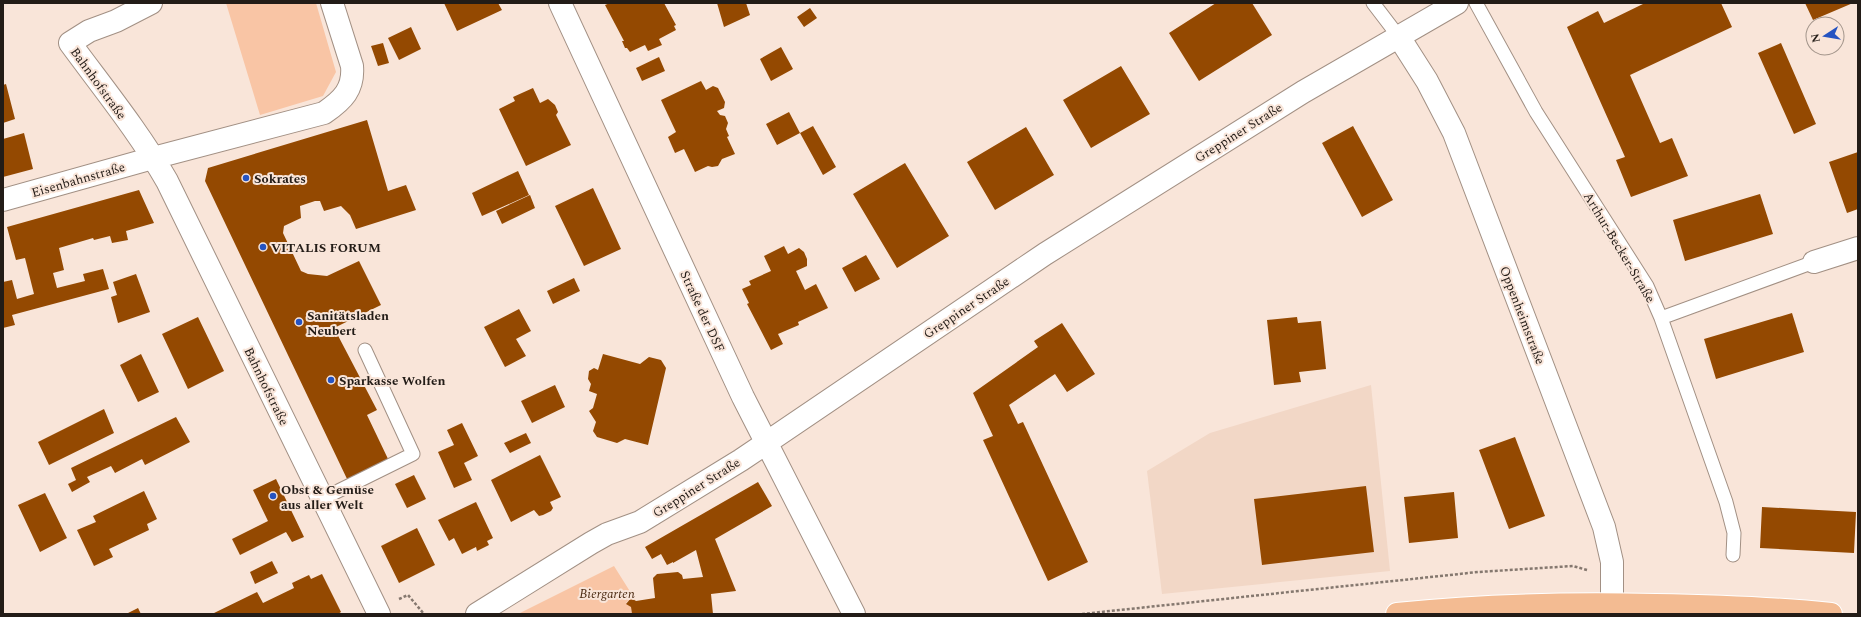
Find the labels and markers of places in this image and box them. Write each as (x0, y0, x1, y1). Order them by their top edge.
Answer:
place label: Sokrates (254, 169, 306, 189)
marker: Sokrates (241, 173, 251, 183)
place label: VITALIS FORUM (271, 238, 381, 258)
marker: VITALIS FORUM (258, 242, 268, 252)
place label: Sanitätsladen Neubert (307, 306, 389, 341)
marker: Sanitätsladen Neubert (294, 317, 304, 327)
place label: Sparkasse Wolfen (339, 371, 445, 391)
marker: Sparkasse Wolfen (326, 375, 336, 385)
place label: Obst & Gemüse aus aller Welt (281, 480, 374, 515)
marker: Obst & Gemüse aus aller Welt (268, 491, 278, 501)

